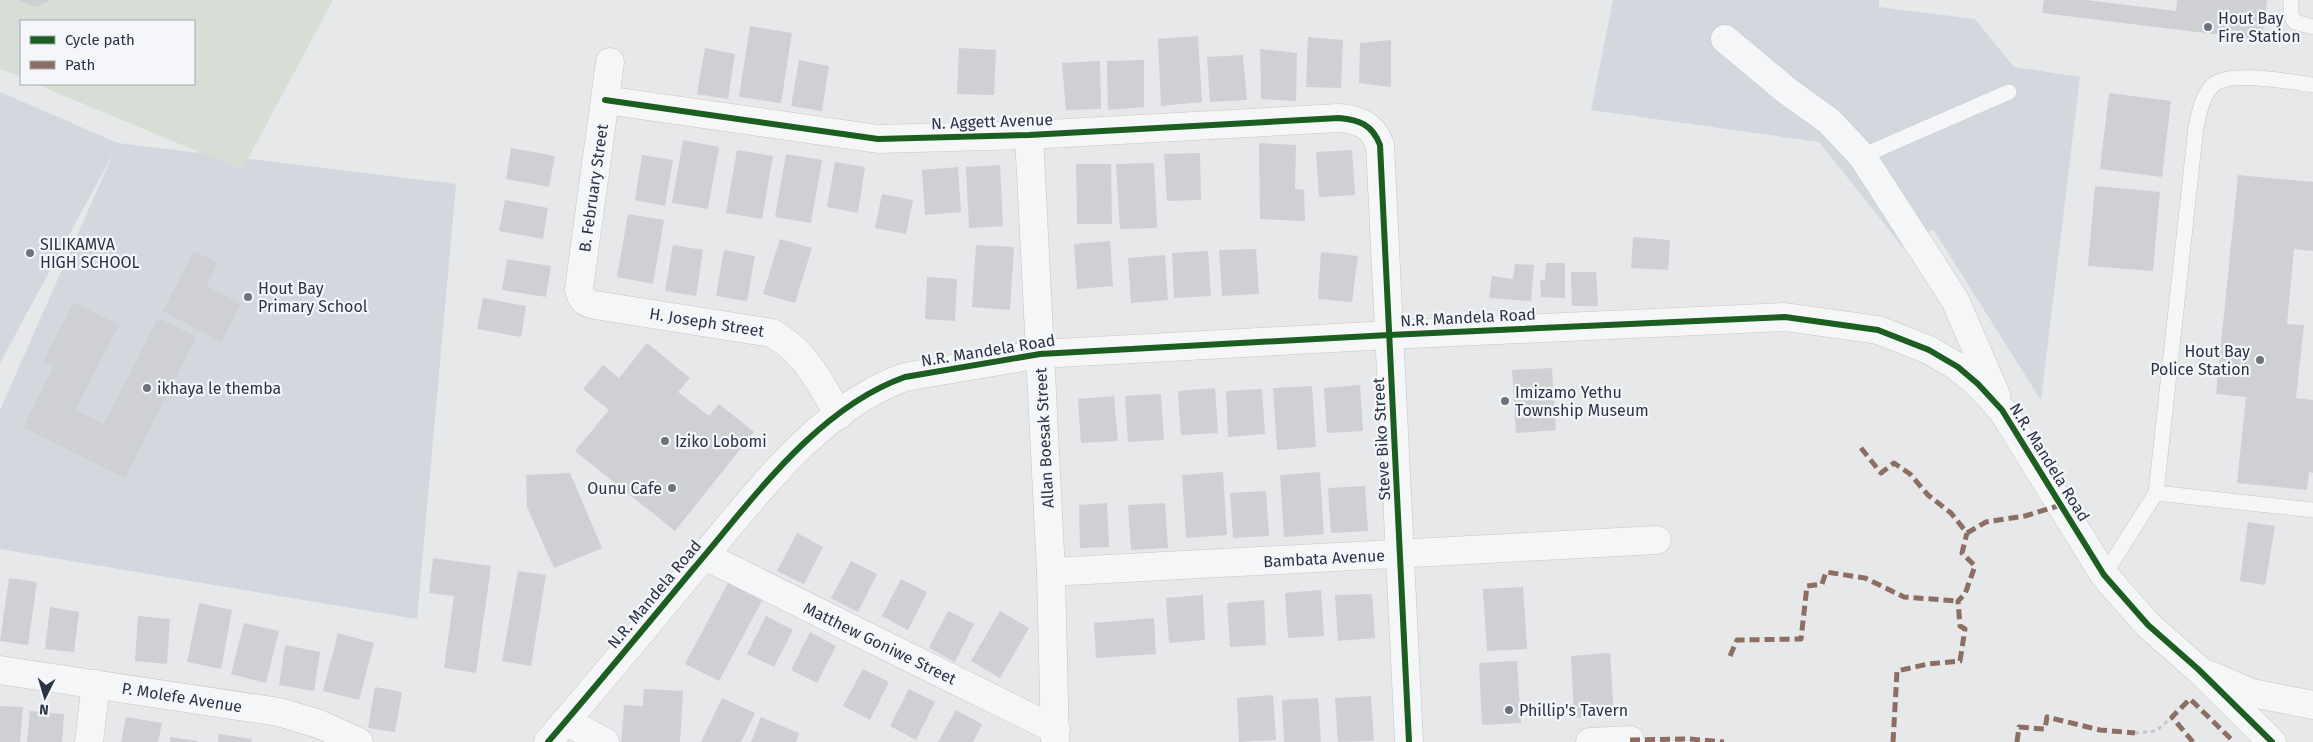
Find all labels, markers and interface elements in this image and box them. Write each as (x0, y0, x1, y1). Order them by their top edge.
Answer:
place label: Hout Bay Fire Station (2218, 9, 2301, 46)
legend (20, 20, 195, 85)
marker: Hout Bay Fire Station (2202, 21, 2214, 33)
text: Cycle path (65, 31, 135, 49)
text: Path (65, 56, 95, 74)
street label: N. Aggett Avenue (931, 110, 1053, 133)
street label: B. February Street (575, 123, 612, 253)
place label: SILIKAMVA HIGH SCHOOL (40, 235, 140, 272)
marker: SILIKAMVA HIGH SCHOOL (24, 247, 36, 259)
place label: Hout Bay Primary School (258, 279, 368, 316)
marker: Hout Bay Primary School (242, 291, 254, 303)
street label: H. Joseph Street (648, 304, 766, 341)
street label: N.R. Mandela Road (1400, 304, 1536, 331)
street label: N.R. Mandela Road (920, 330, 1057, 370)
place label: Hout Bay Police Station (2150, 342, 2250, 379)
marker: Hout Bay Police Station (2254, 354, 2266, 366)
street label: Allan Boesak Street (1031, 367, 1058, 509)
street label: Steve Biko Street (1369, 377, 1394, 501)
place label: ikhaya le themba (157, 379, 281, 398)
marker: ikhaya le themba (141, 382, 153, 394)
place label: Imizamo Yethu Township Museum (1515, 383, 1649, 420)
marker: Imizamo Yethu Township Museum (1499, 395, 1511, 407)
street label: N.R. Mandela Road (2006, 400, 2094, 525)
place label: Iziko Lobomi (675, 432, 767, 451)
marker: Iziko Lobomi (659, 435, 671, 447)
place label: Ounu Cafe (587, 479, 662, 498)
marker: Ounu Cafe (666, 482, 678, 494)
street label: N.R. Mandela Road (603, 536, 705, 652)
street label: Bambata Avenue (1263, 546, 1385, 571)
street label: Matthew Goniwe Street (800, 598, 959, 689)
north arrow (20, 672, 70, 722)
street label: P. Molefe Avenue (120, 679, 244, 716)
text: N (39, 701, 49, 718)
place label: Phillip's Tavern (1519, 701, 1628, 720)
marker: Phillip's Tavern (1503, 704, 1515, 716)

